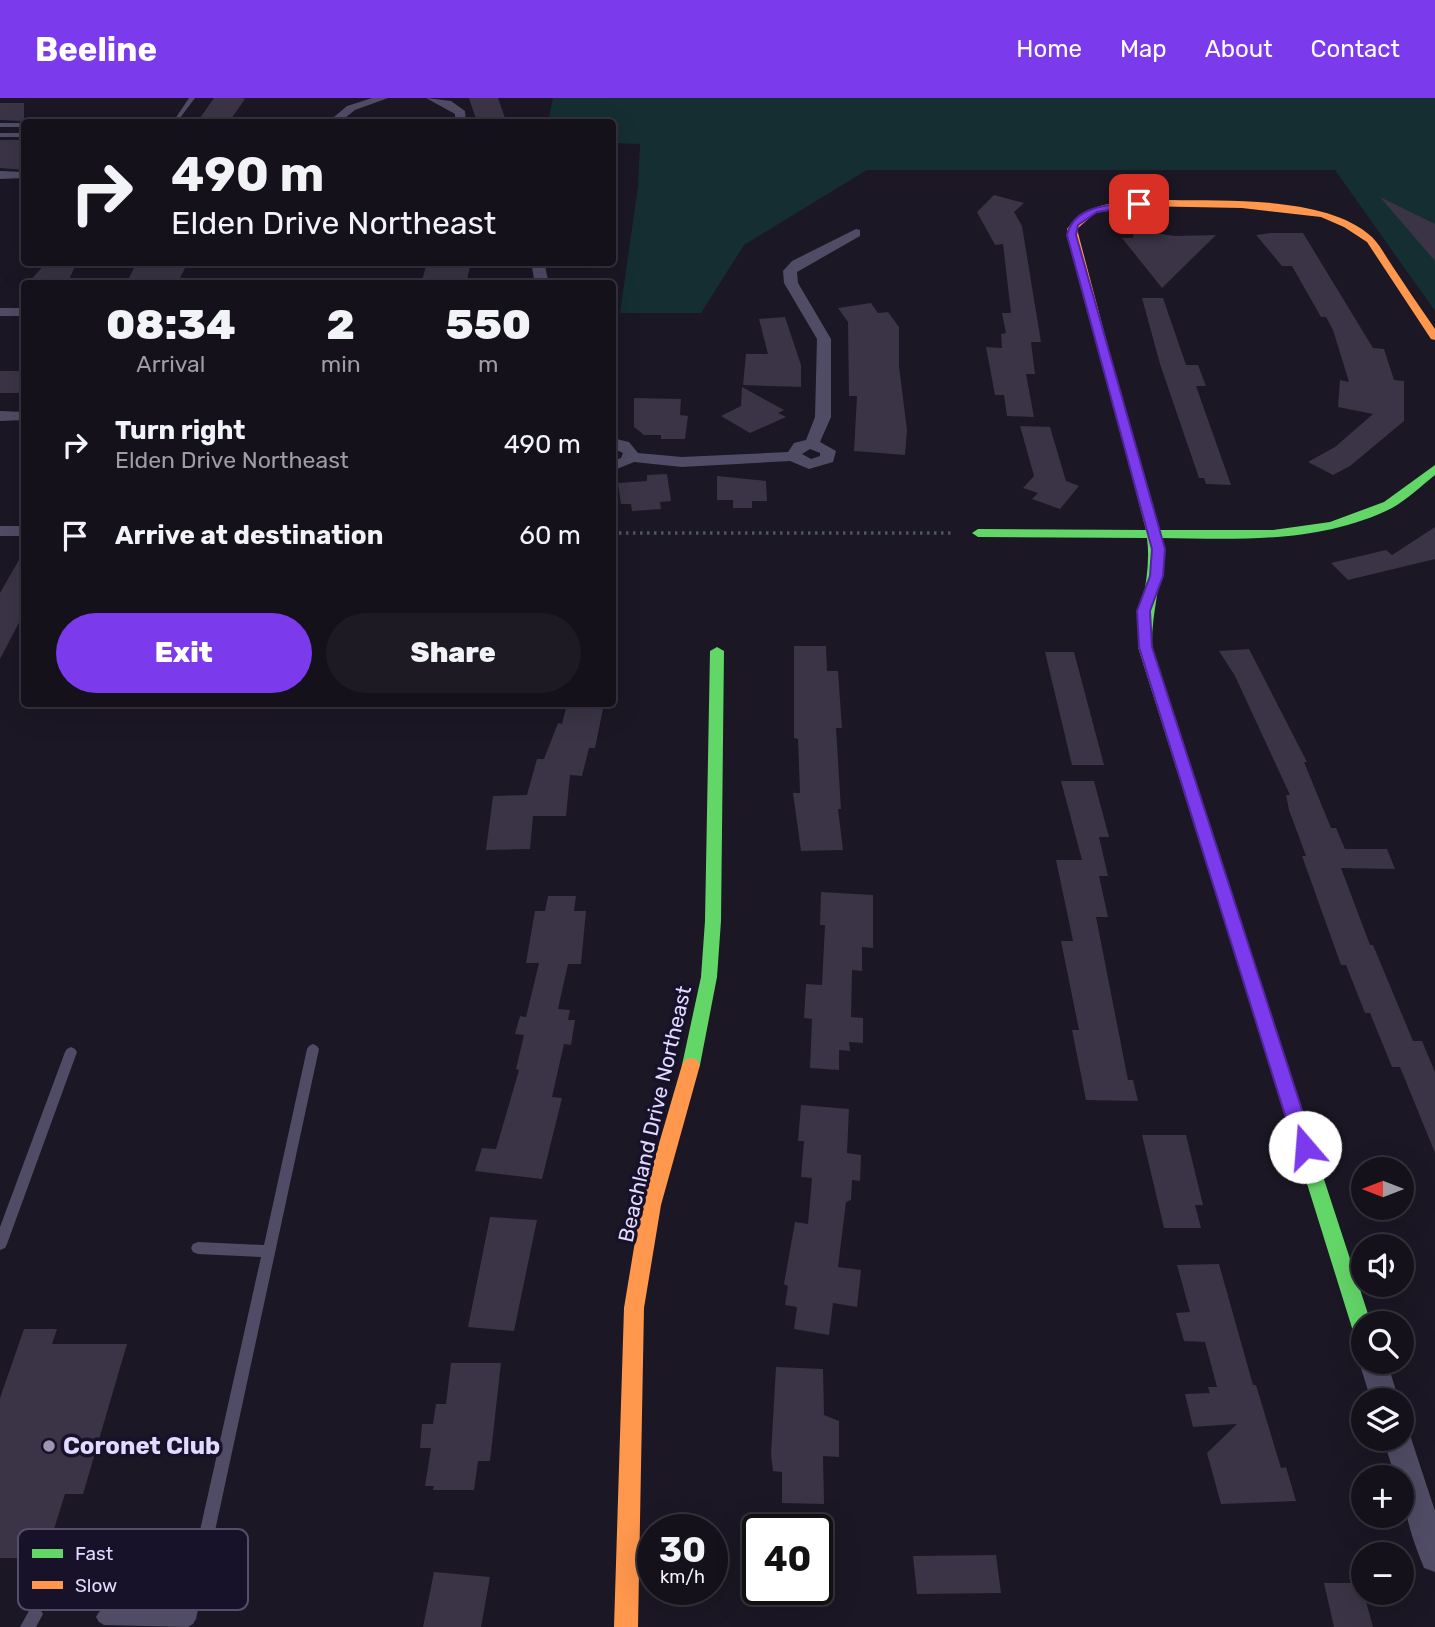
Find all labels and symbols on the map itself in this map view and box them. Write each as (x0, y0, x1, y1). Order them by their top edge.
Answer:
pin (1109, 174, 1169, 234)
street label: Beachland Drive Northeast (613, 983, 696, 1245)
position arrow (1268, 1110, 1342, 1184)
north arrow (1351, 1157, 1414, 1220)
place label: Coronet Club (63, 1432, 220, 1460)
marker: Coronet Club (41, 1438, 57, 1454)
speed limit sign: 40 (742, 1514, 833, 1605)
legend (18, 1529, 248, 1610)
text: Fast (75, 1542, 114, 1565)
text: Slow (75, 1574, 117, 1597)

